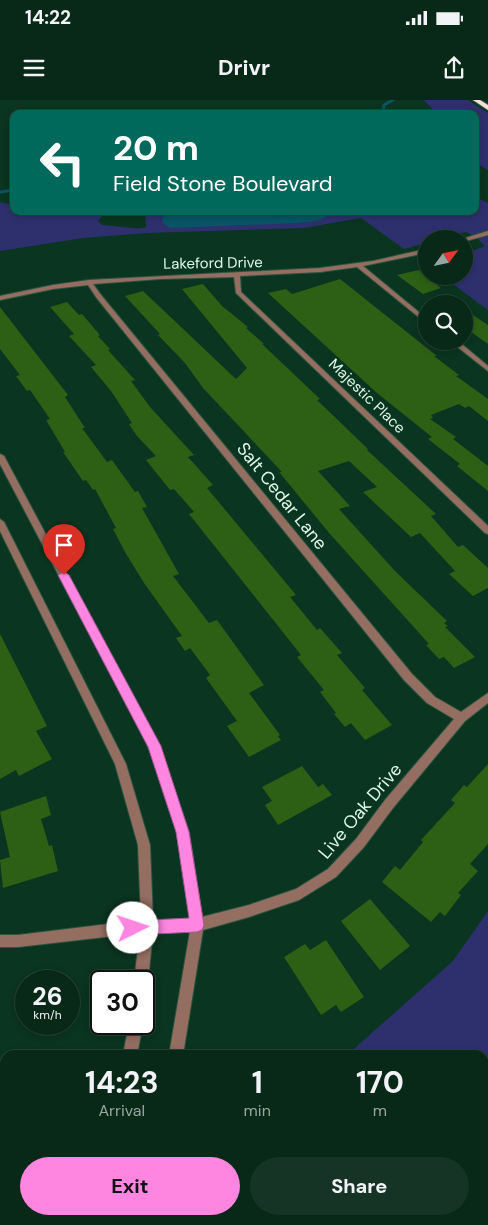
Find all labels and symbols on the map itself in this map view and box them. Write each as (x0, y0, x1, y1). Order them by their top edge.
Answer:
north arrow (418, 230, 472, 285)
street label: Lakeford Drive (163, 252, 263, 274)
street label: Majestic Place (324, 354, 410, 438)
street label: Salt Cedar Lane (231, 437, 333, 555)
pin (43, 524, 85, 575)
street label: Live Oak Drive (313, 758, 407, 864)
position arrow (106, 901, 158, 953)
speed limit sign: 30 (90, 970, 155, 1035)

